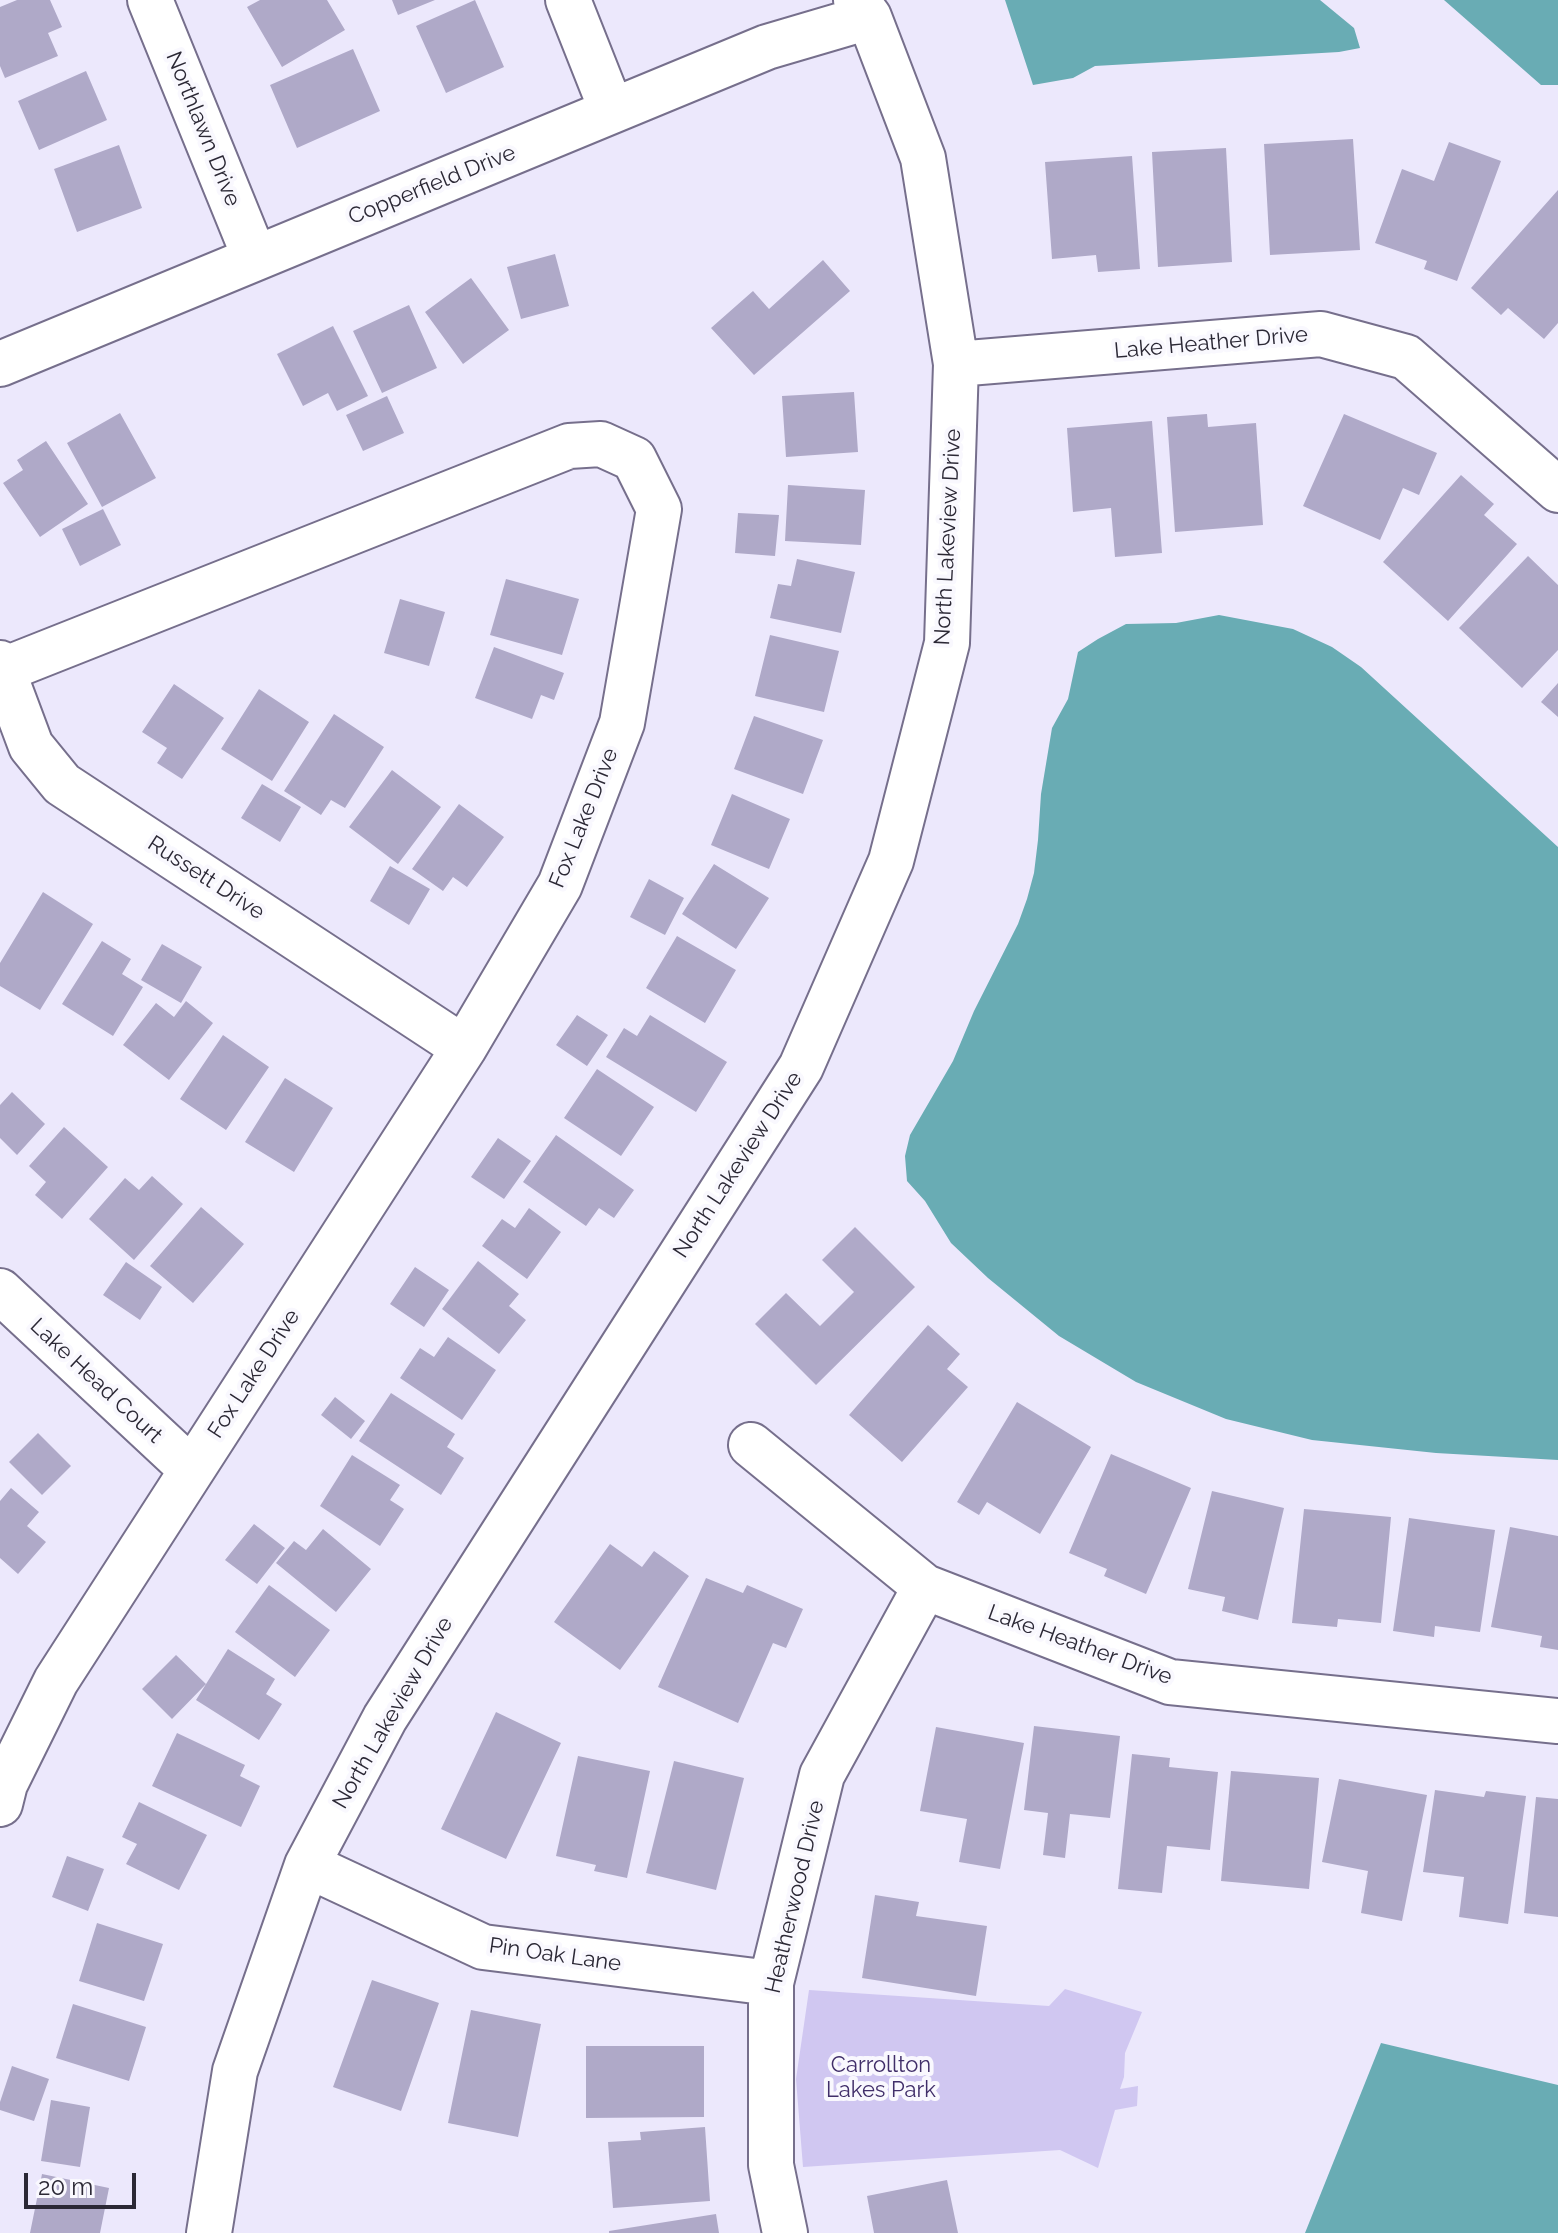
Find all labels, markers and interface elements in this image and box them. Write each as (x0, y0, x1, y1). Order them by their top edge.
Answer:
street label: Northlawn Drive (160, 48, 246, 210)
street label: Copperfield Drive (345, 139, 519, 231)
street label: Lake Heather Drive (1113, 321, 1309, 365)
street label: North Lakeview Drive (929, 428, 967, 646)
street label: Fox Lake Drive (544, 744, 624, 892)
street label: Russett Drive (143, 830, 269, 926)
street label: North Lakeview Drive (668, 1067, 808, 1263)
street label: Fox Lake Drive (203, 1305, 305, 1443)
street label: Lake Head Court (24, 1313, 168, 1449)
street label: Lake Heather Drive (984, 1599, 1176, 1691)
street label: North Lakeview Drive (327, 1612, 459, 1814)
street label: Heatherwood Drive (760, 1798, 830, 1996)
street label: Pin Oak Lane (487, 1933, 623, 1977)
park label: Carrollton Lakes Park (826, 2052, 936, 2104)
scale bar (28, 2157, 140, 2207)
text: 20 m (38, 2172, 93, 2201)

